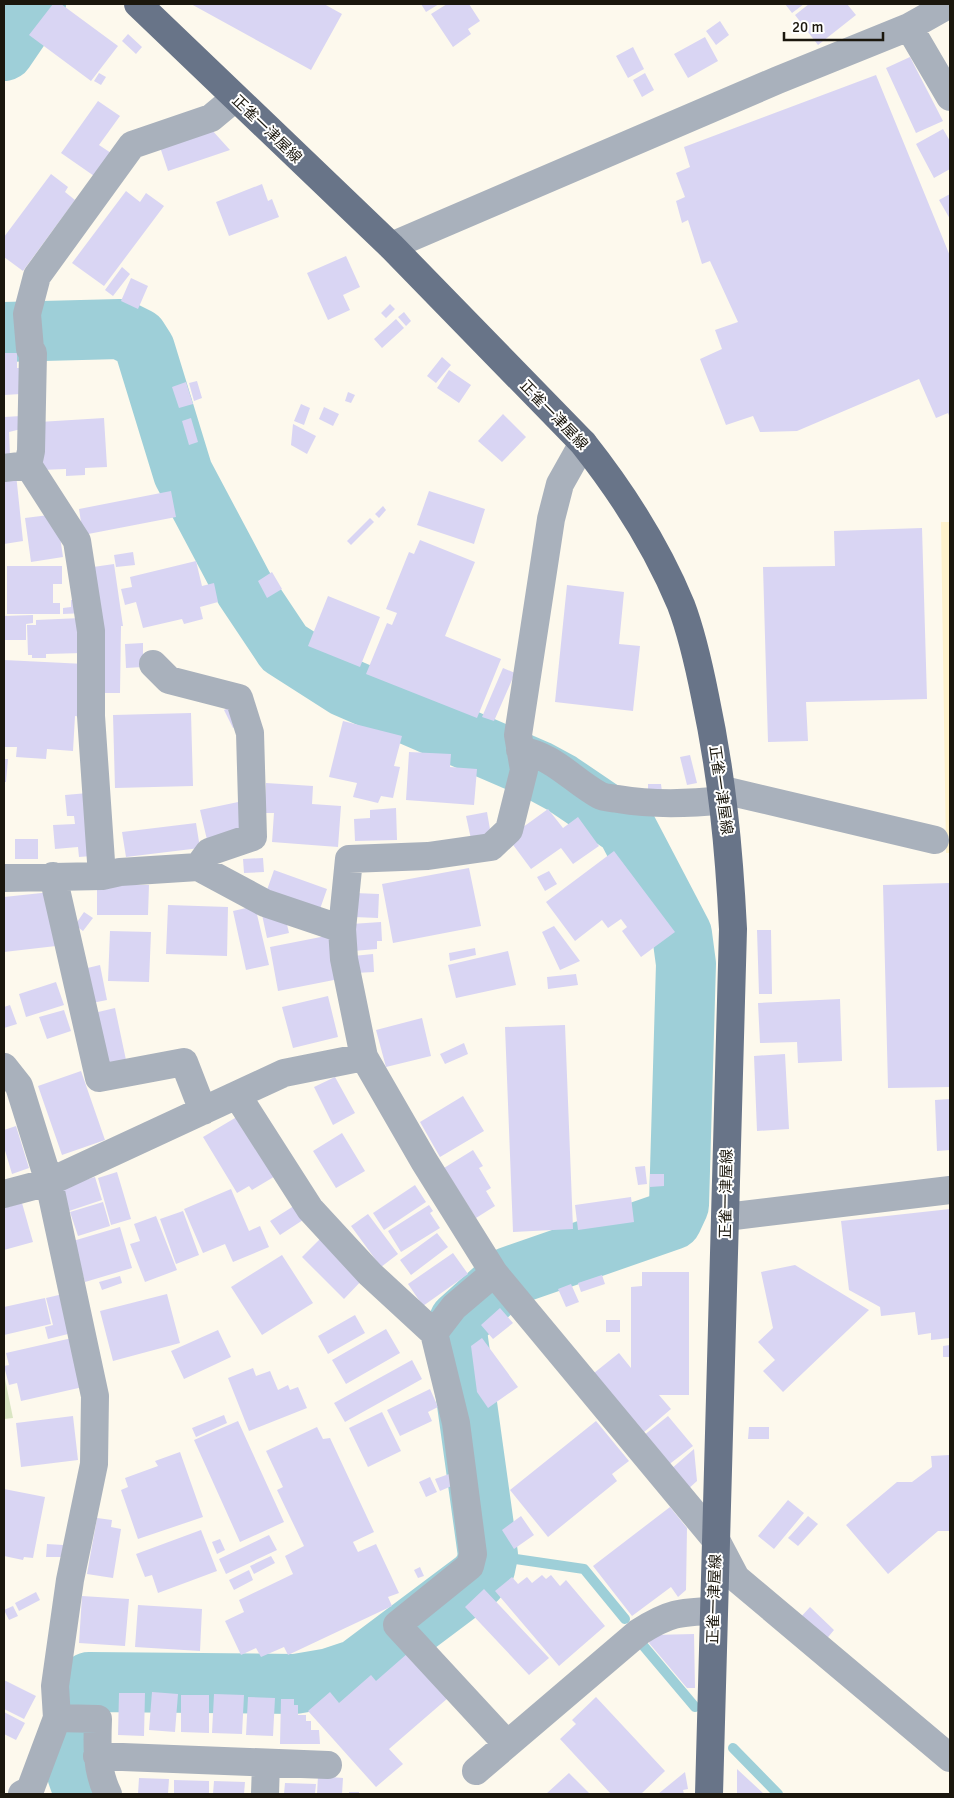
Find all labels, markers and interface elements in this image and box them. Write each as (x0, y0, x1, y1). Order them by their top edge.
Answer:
scale bar (784, 10, 883, 42)
text: 20 m (792, 18, 823, 36)
street label: 正雀一津屋線 (228, 91, 306, 167)
street label: 正雀一津屋線 (516, 376, 592, 454)
street label: 正雀一津屋線 (706, 744, 736, 836)
street label: 正雀一津屋線 (716, 1149, 736, 1239)
street label: 正雀一津屋線 (703, 1554, 725, 1644)

